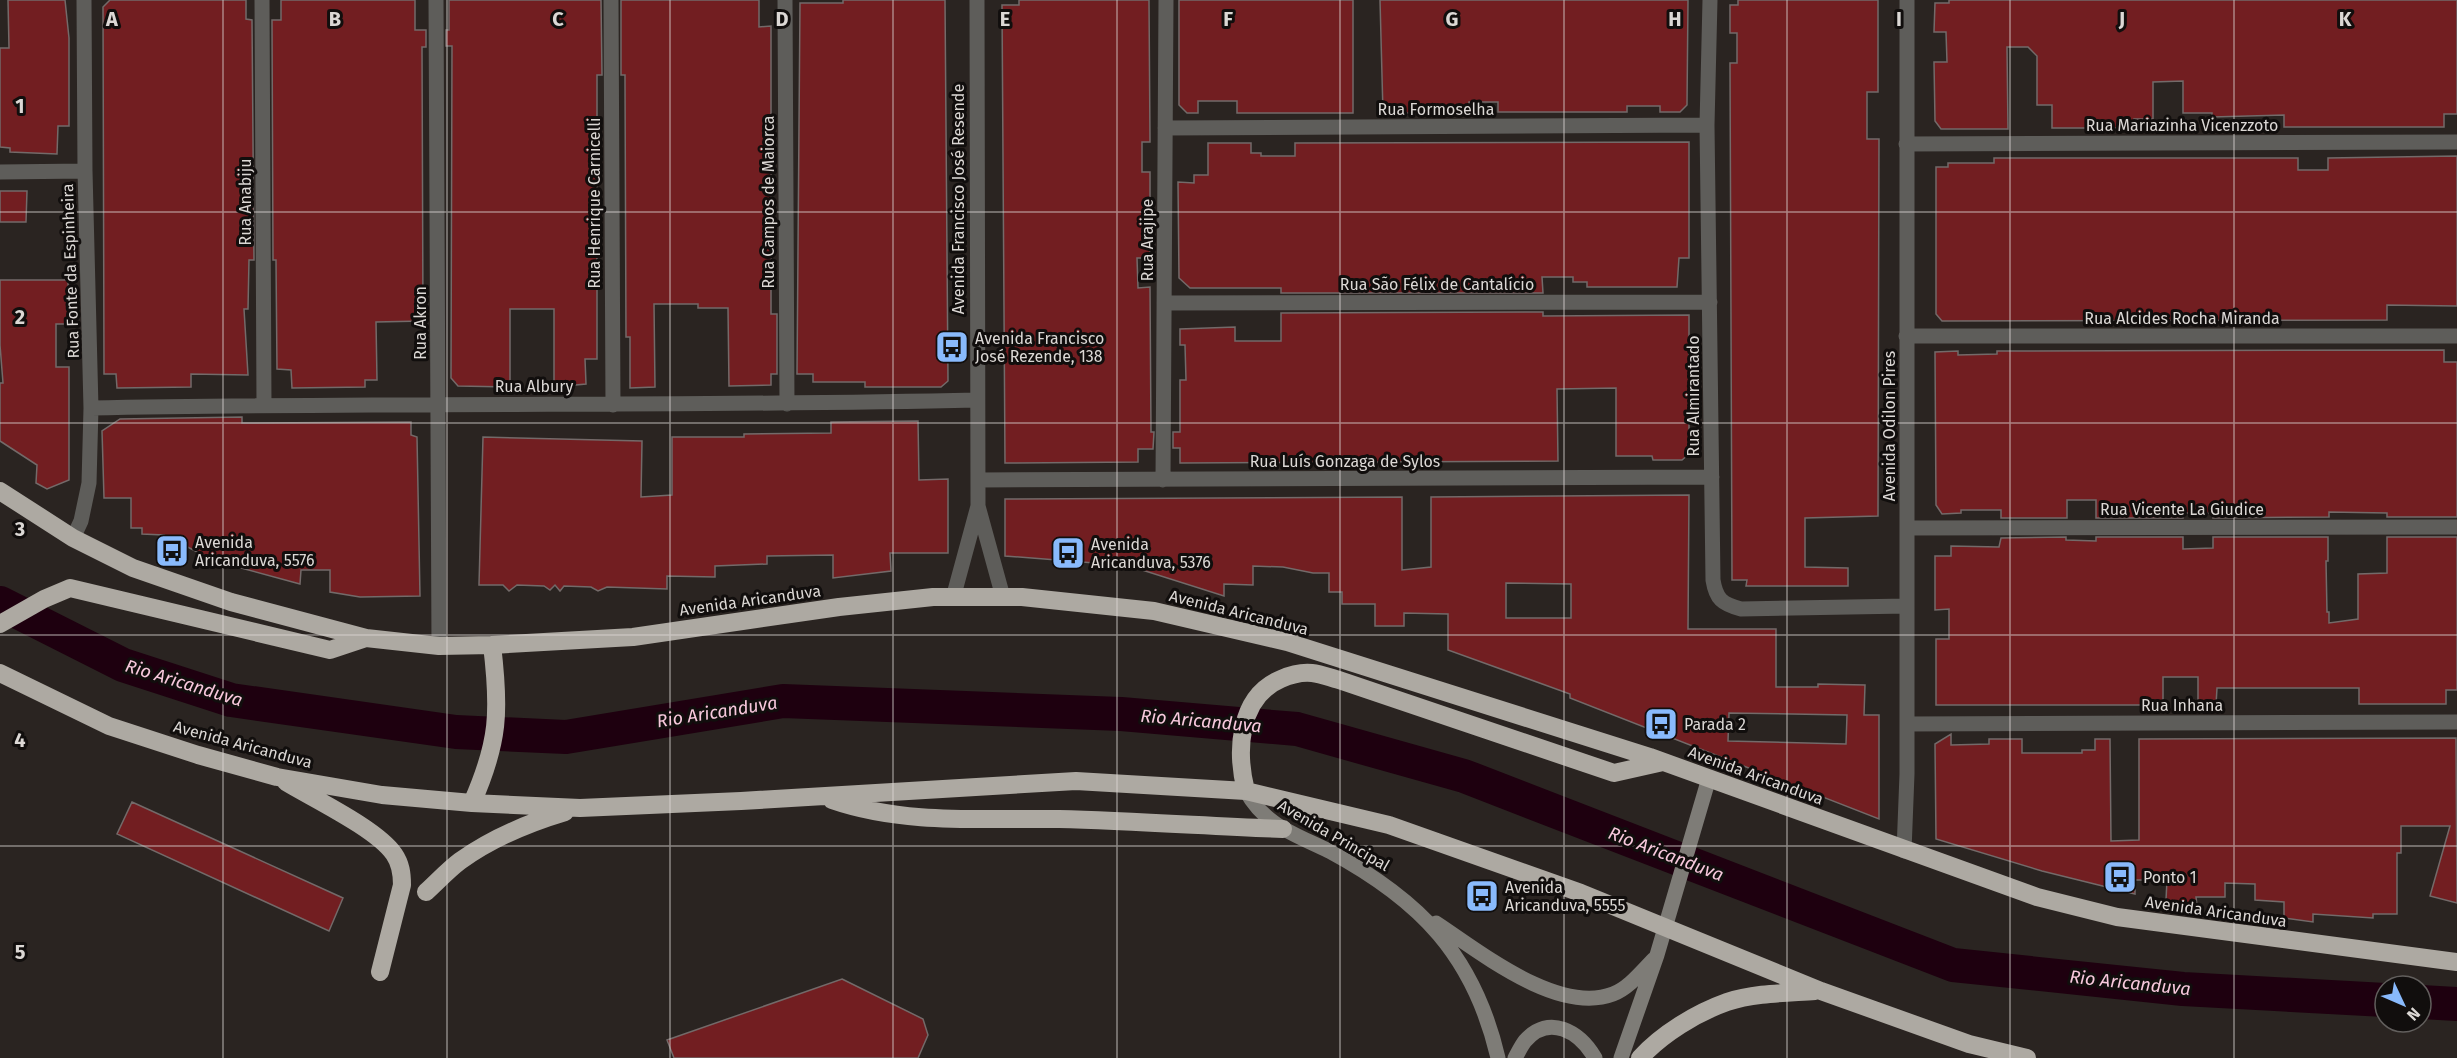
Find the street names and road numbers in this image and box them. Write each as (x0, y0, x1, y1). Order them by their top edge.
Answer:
street label: Avenida Francisco José Resende (949, 84, 968, 314)
street label: Rua Formoselha (1378, 100, 1494, 119)
street label: Rua Campos de Maiorca (759, 115, 778, 289)
street label: Rua Mariazinha Vicenzzoto (2086, 116, 2278, 135)
street label: Rua Henrique Carnicelli (585, 118, 604, 288)
street label: Rua Anabiju (236, 159, 255, 246)
street label: Rua Fonte da Espinheira (58, 183, 83, 359)
street label: Rua Arajipe (1138, 199, 1157, 281)
street label: Rua São Félix de Cantalício (1340, 275, 1534, 294)
street label: Rua Akron (411, 286, 430, 360)
street label: Rua Alcides Rocha Miranda (2084, 309, 2280, 328)
street label: Rua Almirantado (1684, 336, 1703, 457)
street label: Avenida Odilon Pires (1880, 351, 1899, 501)
street label: Rua Albury (495, 377, 573, 396)
street label: Rua Luís Gonzaga de Sylos (1250, 452, 1440, 471)
street label: Rua Vicente La Giudice (2100, 500, 2264, 519)
street label: Avenida Aricanduva (678, 581, 822, 620)
street label: Avenida Aricanduva (1167, 586, 1310, 639)
street label: Rua Inhana (2141, 696, 2223, 715)
street label: Avenida Aricanduva (171, 717, 314, 772)
street label: Avenida Aricanduva (1686, 742, 1826, 809)
street label: Avenida Principal (1274, 796, 1393, 875)
street label: Avenida Aricanduva (2144, 892, 2288, 931)

